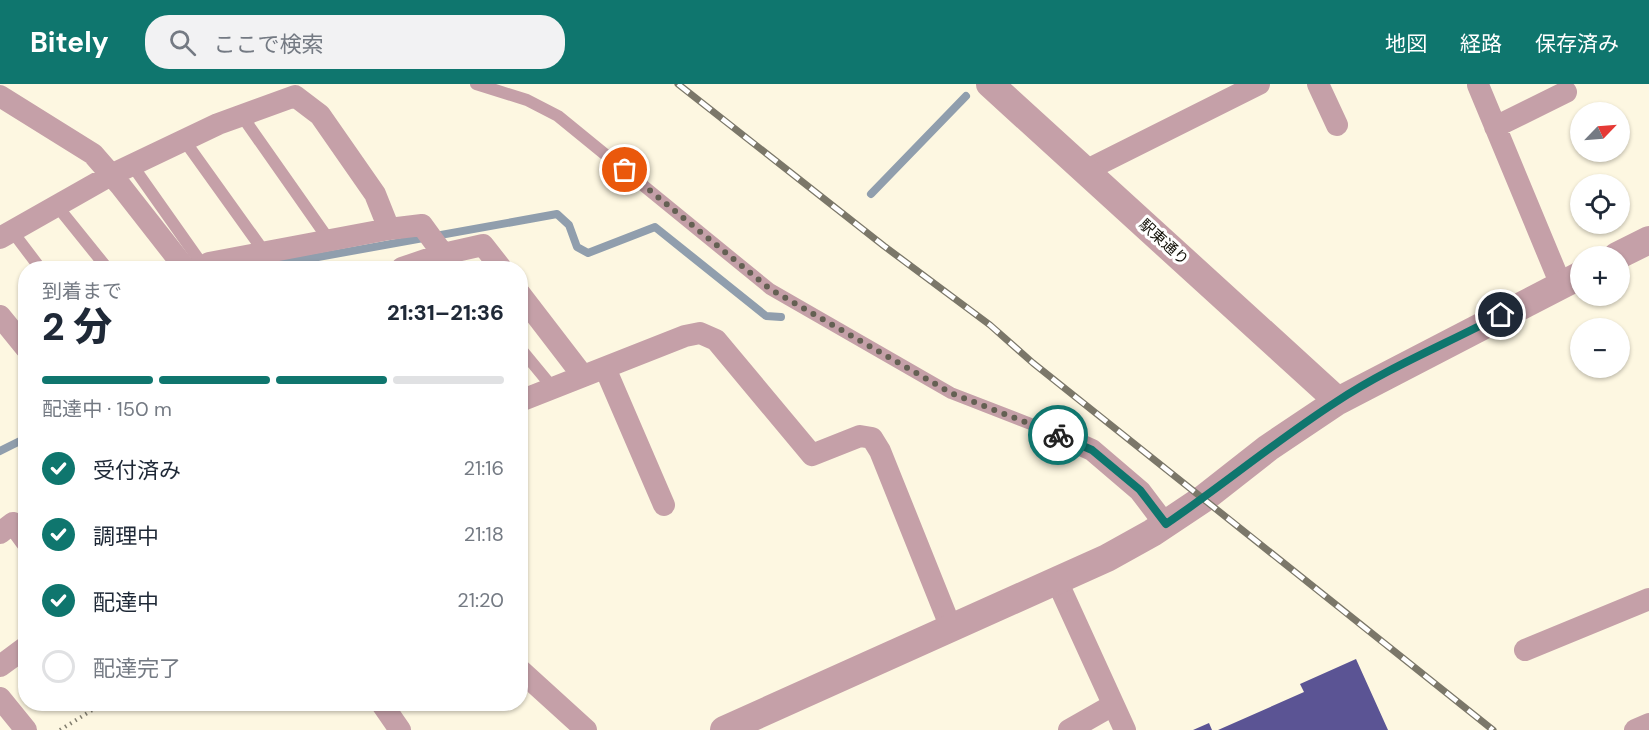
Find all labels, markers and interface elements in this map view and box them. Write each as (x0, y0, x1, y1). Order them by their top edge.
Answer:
search box (145, 15, 565, 69)
text: Bitely (30, 24, 109, 61)
icon: search (166, 26, 199, 59)
text: ここで検索 (214, 30, 324, 59)
text: 地図 (1385, 30, 1427, 58)
text: 経路 (1460, 30, 1502, 58)
text: 保存済み (1535, 30, 1619, 58)
north arrow (1570, 102, 1630, 162)
map controls (1570, 102, 1630, 378)
pin (599, 144, 650, 195)
icon: bag (608, 153, 641, 186)
button: locate (1570, 174, 1630, 234)
street label: 駅東通り (1135, 214, 1193, 270)
button: + (1570, 246, 1630, 306)
text: 到着まで (42, 278, 122, 304)
pin (1475, 289, 1526, 340)
text: 21:31–21:36 (387, 298, 504, 327)
icon: home (1484, 298, 1517, 331)
text: 2 分 (42, 301, 113, 352)
button: − (1570, 318, 1630, 378)
text: 配達中 · 150 m (42, 396, 172, 422)
courier (1028, 405, 1088, 465)
icon: bike (1042, 419, 1075, 452)
icon: check (42, 452, 75, 485)
text: 21:16 (463, 455, 504, 481)
text: 受付済み (93, 456, 181, 485)
icon: check (42, 518, 75, 551)
text: 21:18 (464, 521, 504, 547)
text: 調理中 (93, 522, 159, 551)
icon: check (42, 584, 75, 617)
text: 21:20 (457, 587, 504, 613)
text: 配達中 (93, 588, 159, 617)
text: 配達完了 (93, 654, 181, 683)

